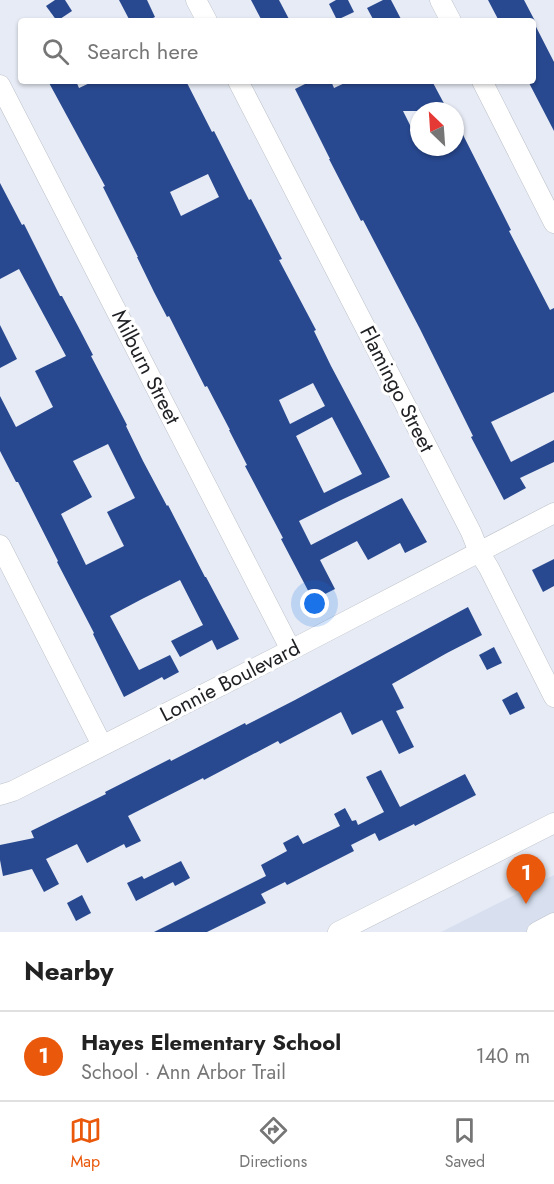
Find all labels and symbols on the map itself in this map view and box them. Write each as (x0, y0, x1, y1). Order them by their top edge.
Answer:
north arrow (410, 102, 464, 156)
street label: Milburn Street (104, 305, 188, 429)
street label: Flamingo Street (352, 321, 442, 457)
your location (300, 589, 329, 618)
street label: Lonnie Boulevard (155, 633, 305, 729)
pin: 1 (506, 854, 546, 904)

